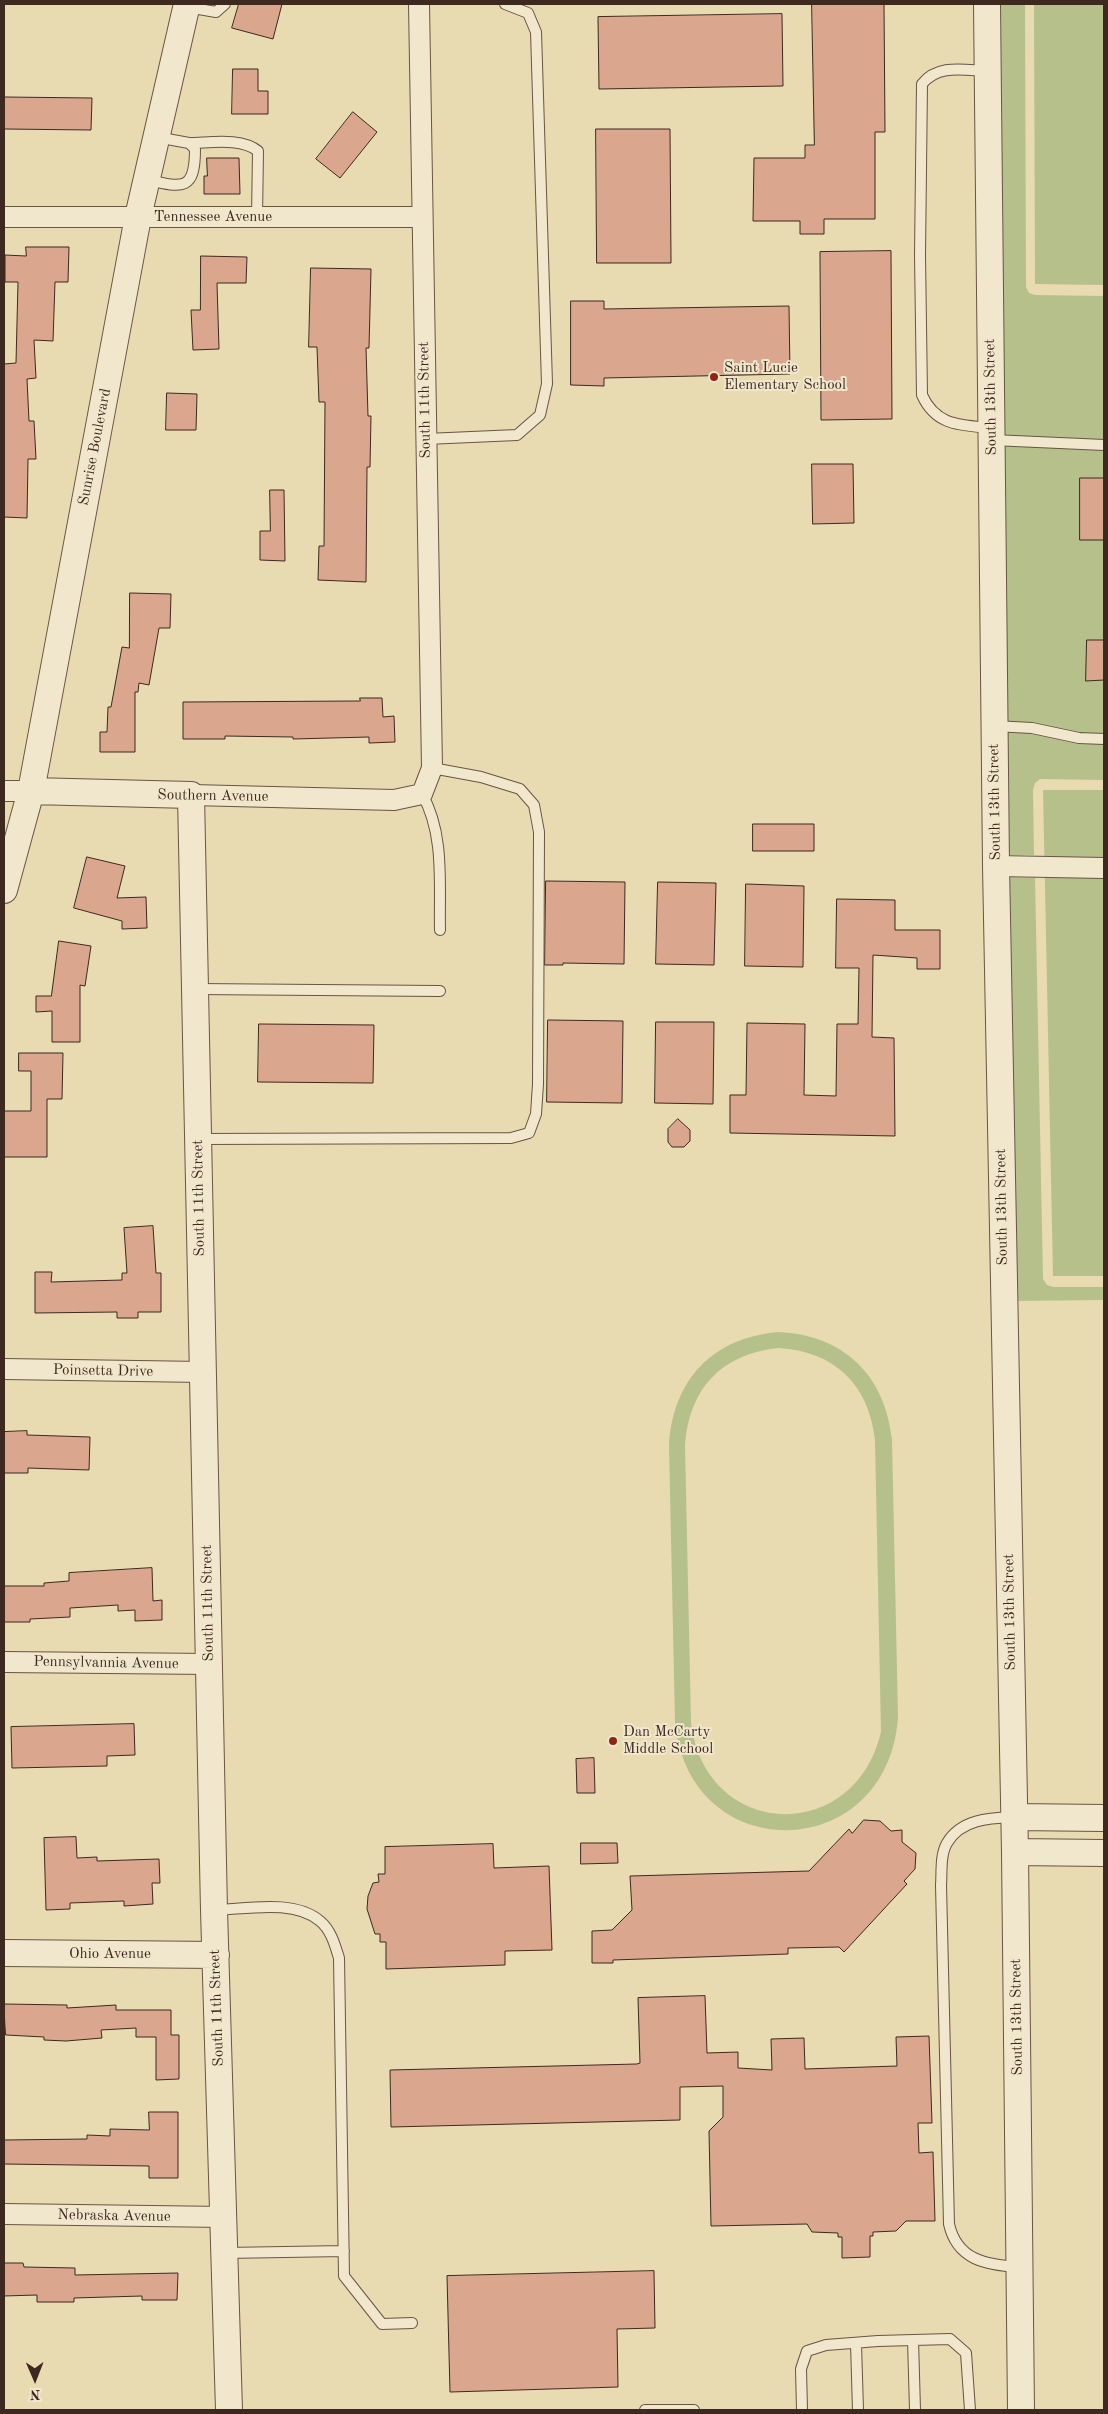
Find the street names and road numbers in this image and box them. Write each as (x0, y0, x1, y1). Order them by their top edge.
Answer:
street label: Tennessee Avenue (154, 208, 272, 226)
street label: South 13th Street (981, 338, 1001, 456)
street label: South 11th Street (415, 341, 435, 459)
street label: Sunrise Boulevard (75, 387, 115, 507)
street label: South 13th Street (985, 743, 1005, 861)
street label: Southern Avenue (157, 786, 269, 806)
street label: South 11th Street (189, 1139, 209, 1257)
street label: South 13th Street (992, 1148, 1012, 1266)
street label: Poinsetta Drive (53, 1361, 153, 1381)
street label: South 11th Street (198, 1544, 218, 1662)
street label: South 13th Street (1000, 1553, 1020, 1671)
street label: Pennsylvannia Avenue (33, 1653, 179, 1673)
street label: Ohio Avenue (69, 1945, 151, 1963)
street label: South 11th Street (206, 1949, 228, 2067)
street label: South 13th Street (1007, 1958, 1027, 2076)
street label: Nebraska Avenue (57, 2206, 171, 2226)

